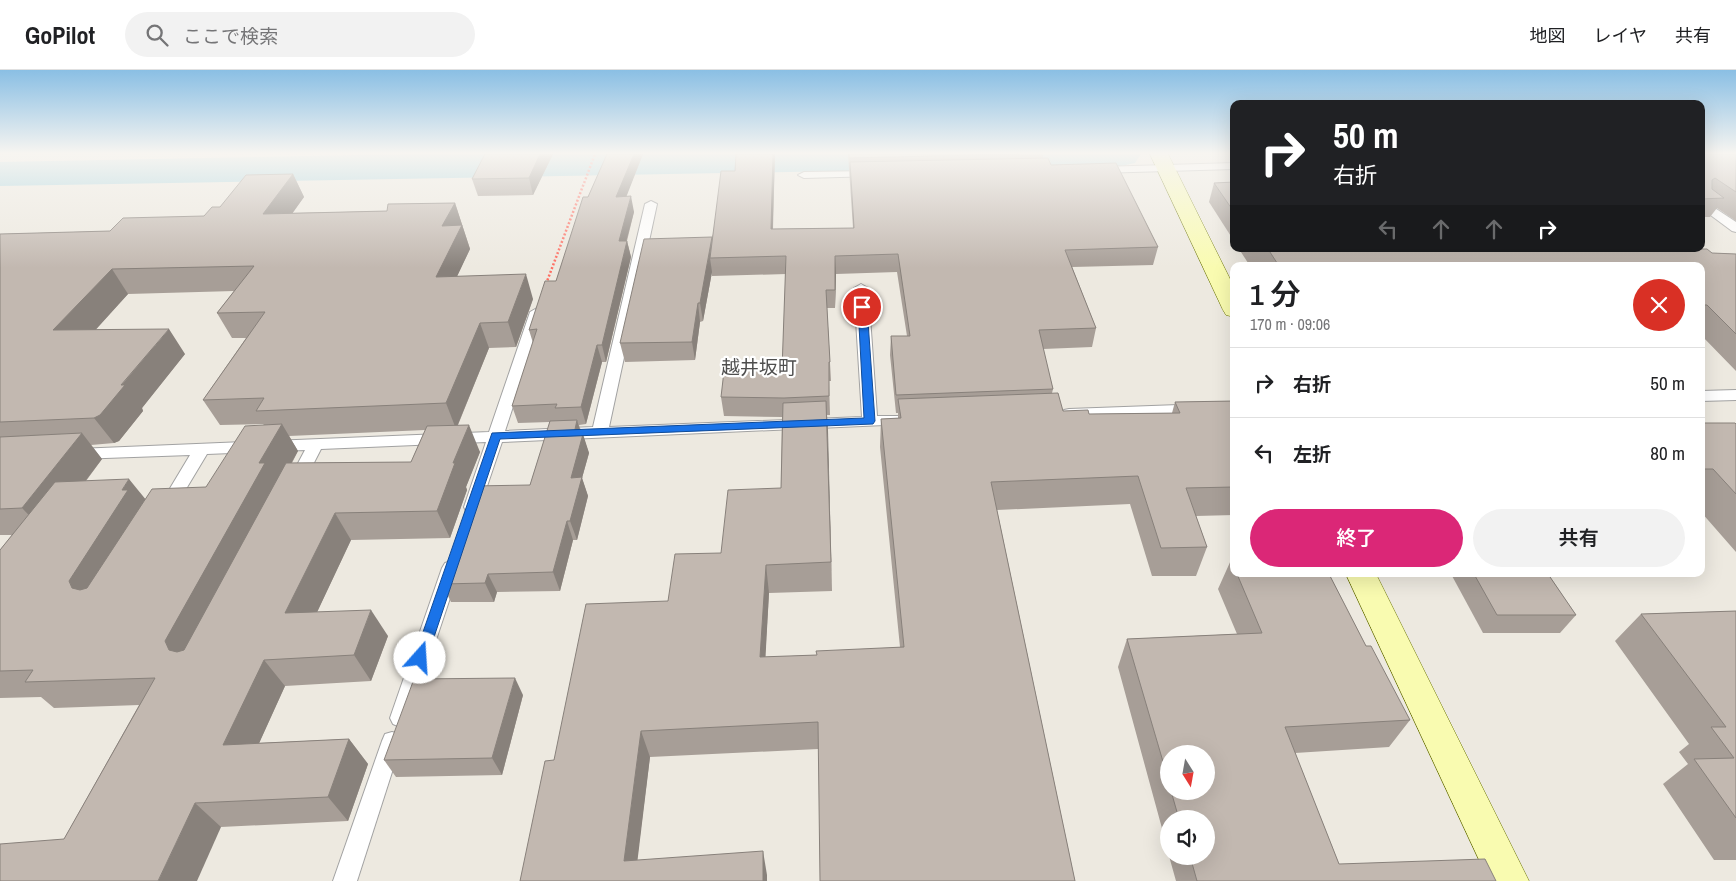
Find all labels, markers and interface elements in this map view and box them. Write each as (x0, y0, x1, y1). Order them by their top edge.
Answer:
search box (125, 12, 475, 57)
text: GoPilot (25, 19, 95, 51)
icon: search (143, 21, 171, 49)
text: ここで検索 (183, 23, 278, 49)
text: 地図 (1530, 23, 1566, 48)
text: レイヤ (1594, 23, 1647, 48)
text: 共有 (1675, 23, 1711, 48)
text: 50 m (1333, 112, 1398, 159)
icon: right (1250, 120, 1315, 185)
text: 右折 (1333, 160, 1377, 190)
icon: left (1374, 215, 1402, 243)
icon: ahead (1427, 215, 1455, 243)
icon: ahead (1480, 215, 1508, 243)
icon: right (1533, 215, 1561, 243)
text: 1 分 (1250, 274, 1301, 314)
button: close (1633, 279, 1685, 331)
pin (841, 286, 883, 328)
icon: arrive (848, 293, 876, 321)
text: 170 m · 09:06 (1250, 313, 1330, 335)
district label: 越井坂町 (721, 354, 797, 380)
icon: right (1250, 369, 1278, 397)
text: 50 m (1650, 370, 1685, 396)
text: 右折 (1293, 371, 1331, 397)
icon: left (1250, 439, 1278, 467)
text: 80 m (1650, 440, 1685, 466)
text: 左折 (1293, 441, 1331, 467)
button: 終了 (1250, 509, 1463, 567)
button: 共有 (1473, 509, 1685, 567)
position arrow (393, 631, 445, 683)
north arrow (1160, 745, 1215, 800)
map controls (1160, 745, 1215, 865)
button: sound (1160, 810, 1215, 865)

